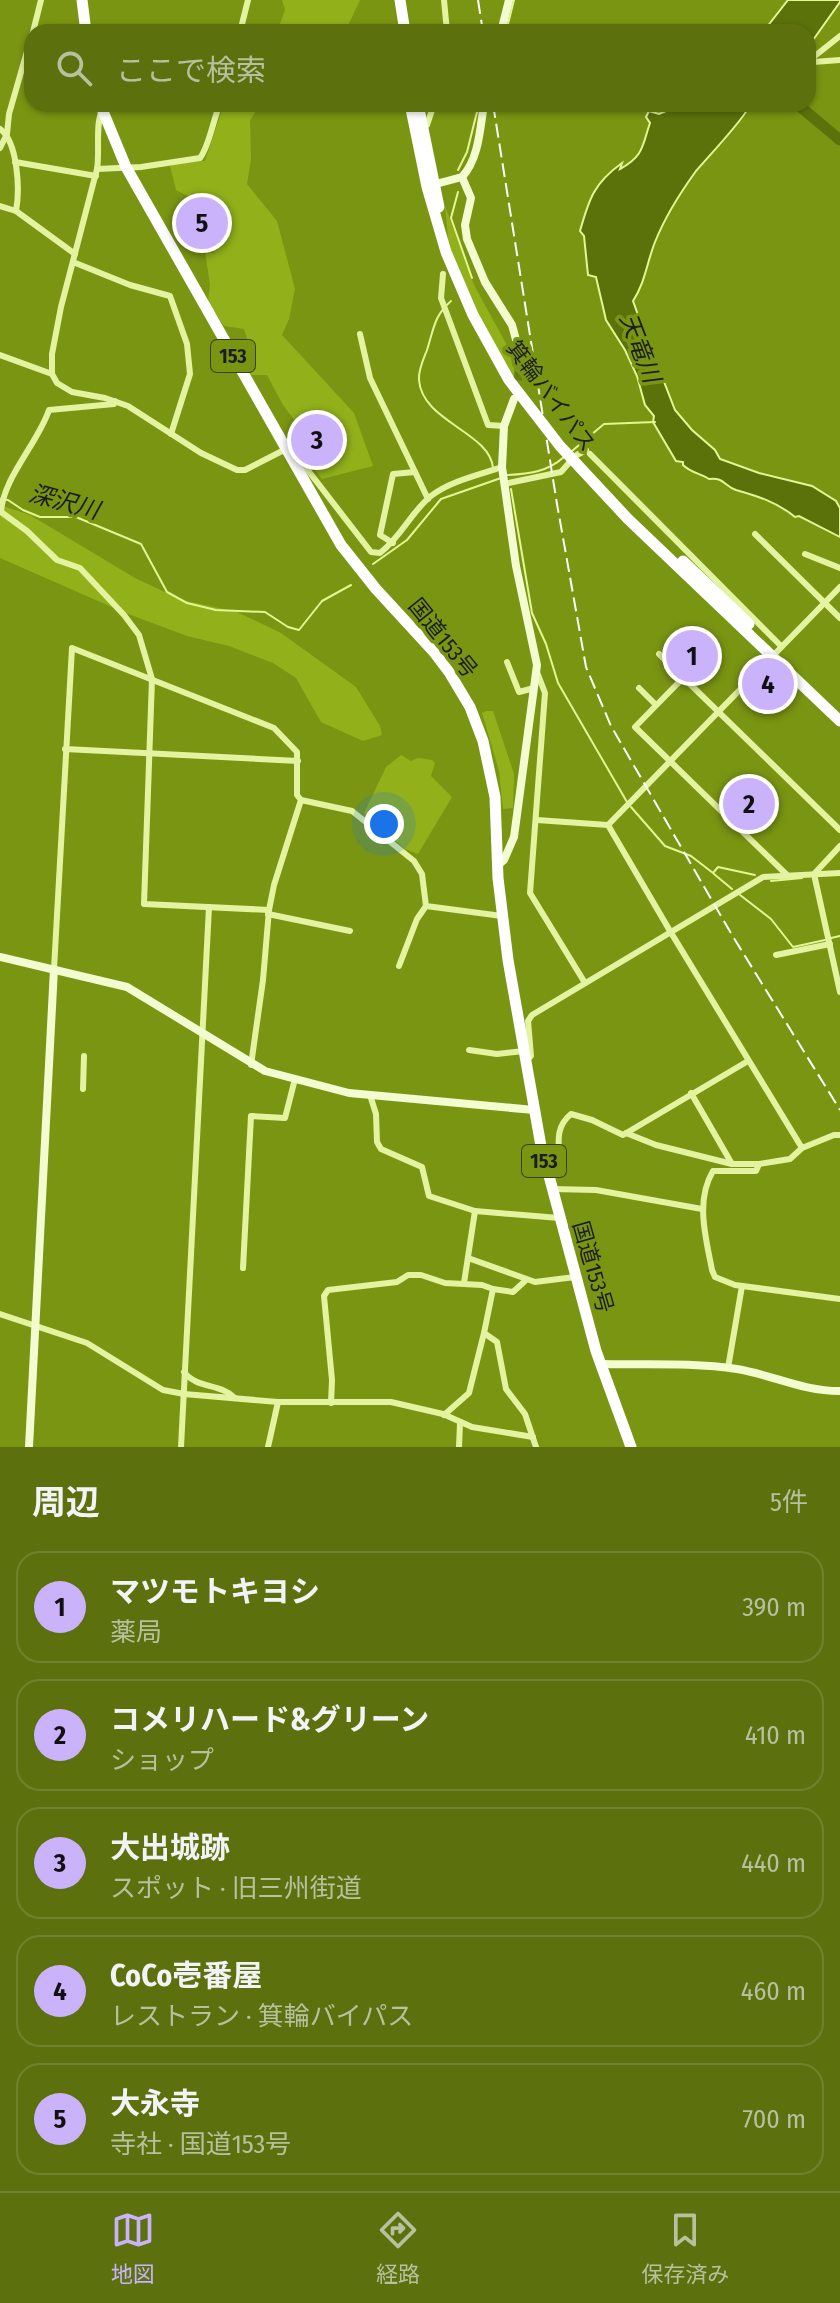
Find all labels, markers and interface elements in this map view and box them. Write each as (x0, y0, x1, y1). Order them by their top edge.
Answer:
search box (24, 24, 816, 112)
icon: search (52, 46, 96, 90)
text: ここで検索 (116, 53, 266, 89)
pin: 5 (176, 193, 228, 253)
water label: 天竜川 (614, 309, 667, 389)
street label: 箕輪バイパス (501, 335, 601, 457)
road number: 153 (211, 340, 255, 372)
pin: 3 (291, 410, 343, 470)
water label: 深沢川 (26, 479, 105, 526)
street label: 国道153号 (403, 593, 483, 683)
pin: 1 (666, 626, 718, 686)
pin: 4 (742, 654, 794, 714)
pin: 2 (723, 774, 775, 834)
your location (364, 804, 404, 844)
road number: 153 (522, 1145, 566, 1177)
street label: 国道153号 (567, 1218, 619, 1316)
text: 周辺 (32, 1482, 100, 1523)
text: 5件 (770, 1487, 808, 1518)
text: マツモトキヨシ (110, 1574, 320, 1610)
text: 1 (55, 1592, 66, 1623)
text: 390 m (742, 1592, 806, 1623)
text: 薬局 (110, 1617, 162, 1648)
text: コメリハード&グリーン (110, 1702, 429, 1738)
text: 2 (54, 1720, 66, 1751)
text: 410 m (745, 1720, 806, 1751)
text: ショップ (110, 1745, 214, 1776)
text: 大出城跡 (110, 1830, 230, 1866)
text: 3 (54, 1848, 66, 1879)
text: 440 m (741, 1848, 806, 1879)
text: スポット · 旧三州街道 (110, 1873, 362, 1904)
text: CoCo壱番屋 (110, 1958, 262, 1994)
text: 4 (53, 1976, 67, 2007)
text: 460 m (741, 1976, 806, 2007)
text: レストラン · 箕輪バイパス (110, 2001, 413, 2032)
text: 大永寺 (110, 2086, 200, 2122)
text: 5 (54, 2104, 66, 2135)
text: 700 m (743, 2104, 806, 2135)
text: 寺社 · 国道153号 (110, 2129, 291, 2160)
tab: 地図 (111, 2208, 155, 2288)
tab: 経路 (376, 2208, 420, 2288)
tab: 保存済み (641, 2208, 729, 2288)

